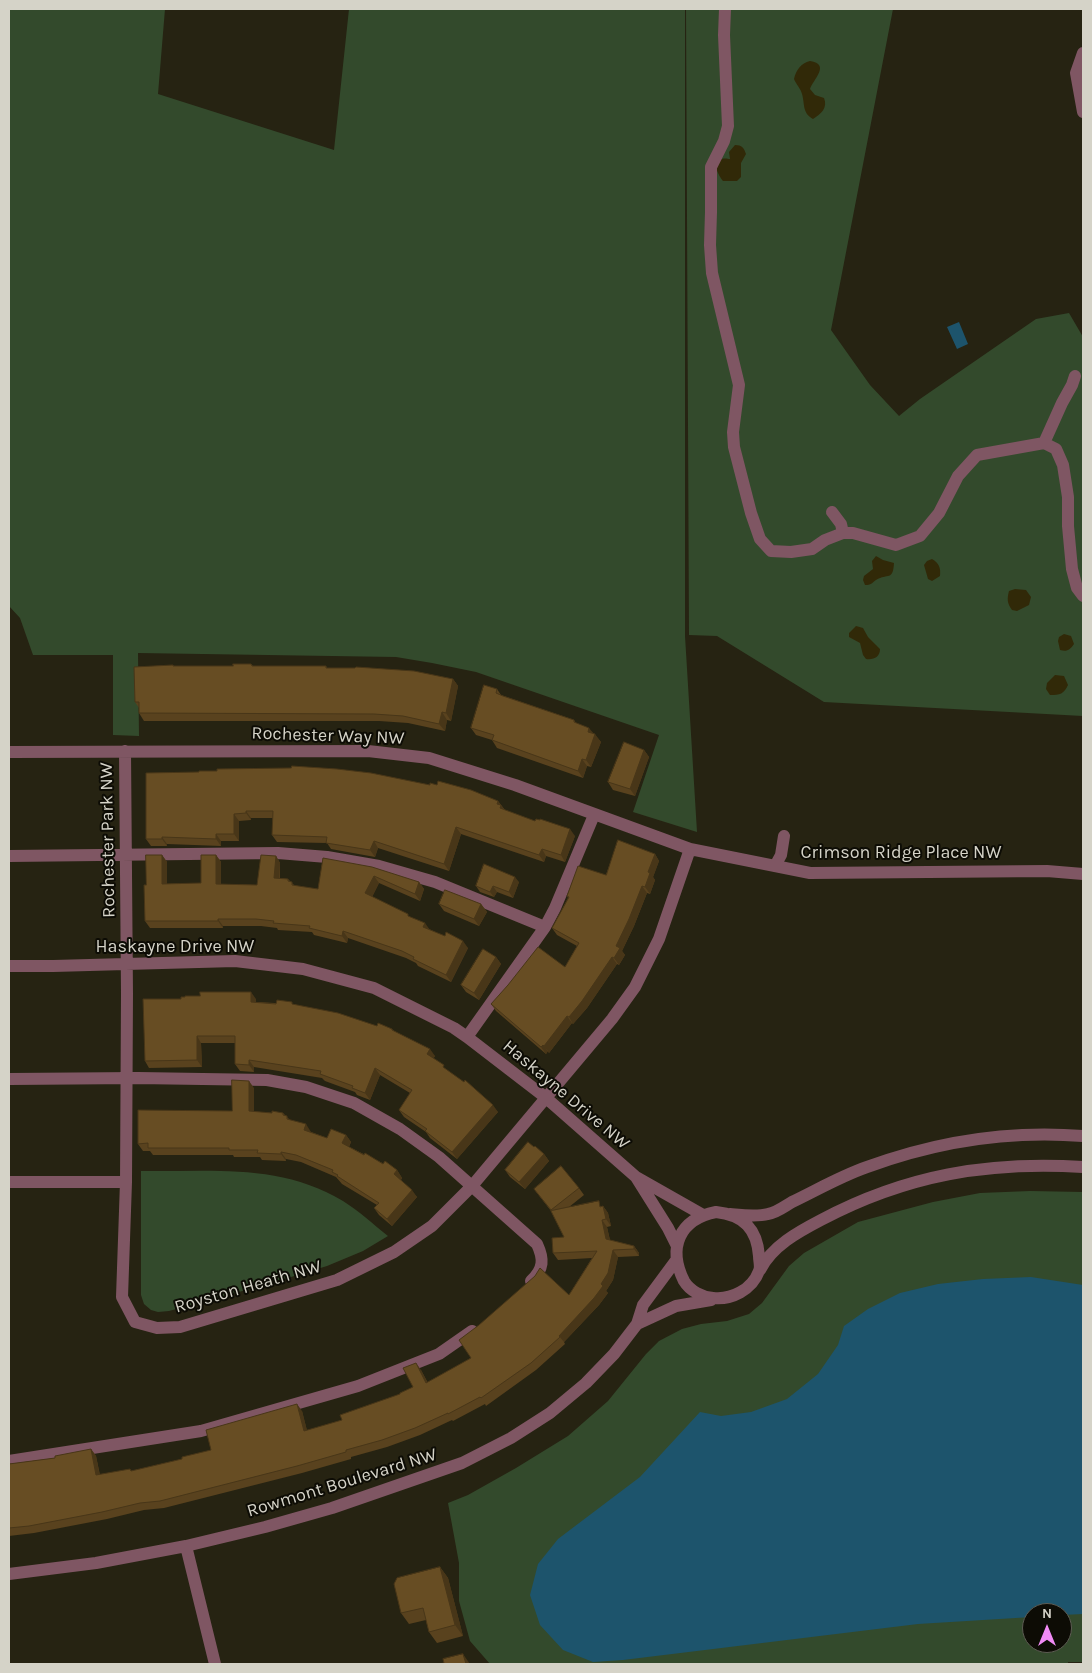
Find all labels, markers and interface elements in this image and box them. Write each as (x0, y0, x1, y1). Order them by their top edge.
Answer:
street label: Rochester Way NW (251, 723, 405, 749)
street label: Rochester Park NW (96, 762, 120, 918)
street label: Crimson Ridge Place NW (800, 842, 1002, 864)
street label: Haskayne Drive NW (96, 936, 254, 958)
street label: Haskayne Drive NW (498, 1036, 634, 1154)
street label: Royston Heath NW (172, 1256, 324, 1318)
street label: Rowmont Boulevard NW (244, 1444, 440, 1522)
north arrow (1022, 1603, 1072, 1653)
text: N (1042, 1605, 1052, 1622)

